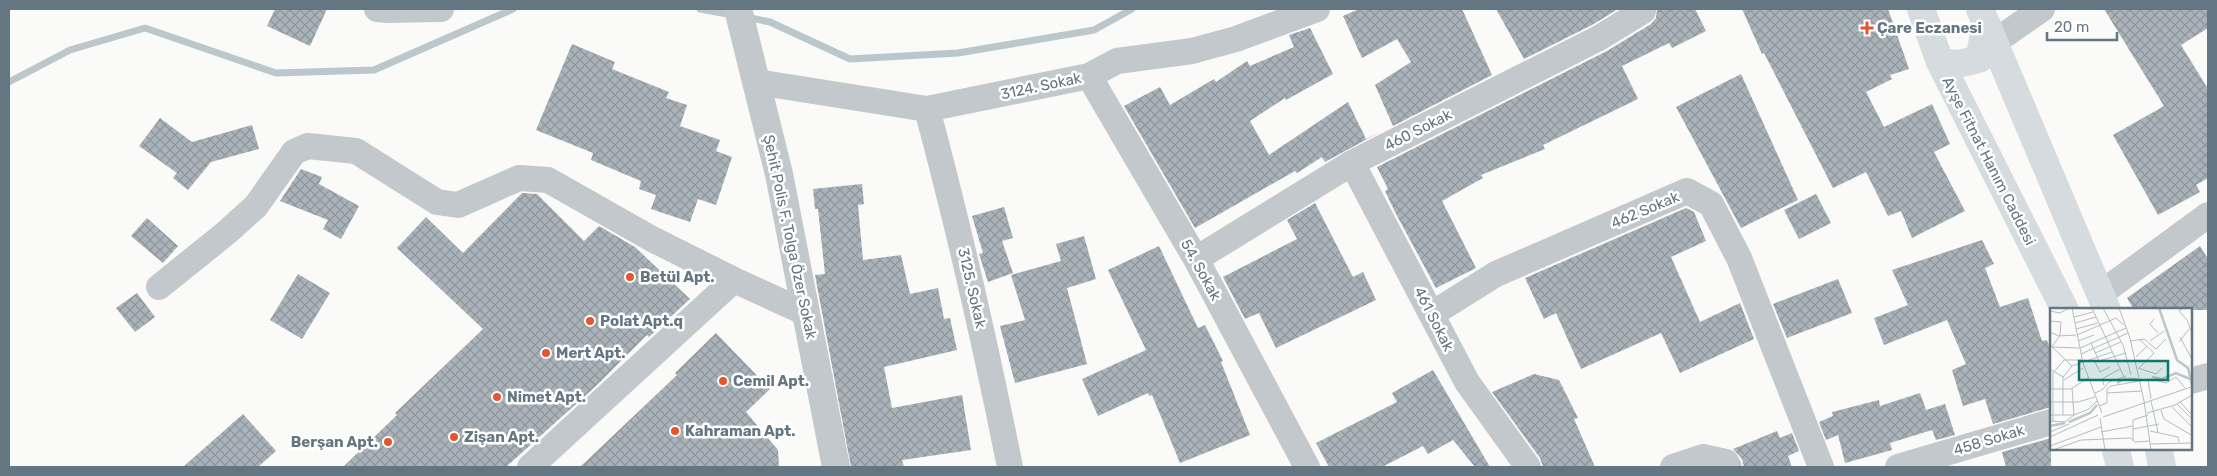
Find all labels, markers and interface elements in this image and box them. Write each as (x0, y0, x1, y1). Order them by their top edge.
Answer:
scale bar (2047, 10, 2117, 42)
text: 20 m (2054, 18, 2089, 36)
place label: Çare Eczanesi (1877, 19, 1982, 37)
marker: Çare Eczanesi (1861, 22, 1873, 34)
street label: 3124. Sokak (999, 69, 1083, 103)
street label: Ayşe Fitnat Hanım Caddesi (1939, 74, 2039, 248)
street label: 460 Sokak (1381, 105, 1455, 155)
street label: Şehit Polis F. Tolga Özer Sokak (759, 133, 821, 341)
street label: 462 Sokak (1608, 187, 1682, 232)
street label: 54. Sokak (1177, 236, 1225, 304)
street label: 3125. Sokak (954, 246, 990, 330)
place label: Betül Apt. (640, 268, 715, 286)
marker: Betül Apt. (624, 271, 636, 283)
street label: 461 Sokak (1410, 284, 1458, 354)
inset map (2050, 308, 2192, 451)
place label: Polat Apt.q (600, 312, 683, 330)
marker: Polat Apt.q (584, 315, 596, 327)
place label: Mert Apt. (556, 344, 625, 362)
marker: Mert Apt. (540, 347, 552, 359)
place label: Cemil Apt. (733, 372, 809, 390)
marker: Cemil Apt. (717, 375, 729, 387)
place label: Nimet Apt. (507, 388, 586, 406)
marker: Nimet Apt. (491, 391, 503, 403)
street label: 458 Sokak (1951, 421, 2027, 459)
place label: Kahraman Apt. (685, 422, 795, 440)
marker: Kahraman Apt. (669, 425, 681, 437)
place label: Zişan Apt. (464, 428, 539, 446)
marker: Zişan Apt. (448, 431, 460, 443)
place label: Berşan Apt. (291, 433, 378, 451)
marker: Berşan Apt. (382, 436, 394, 448)

